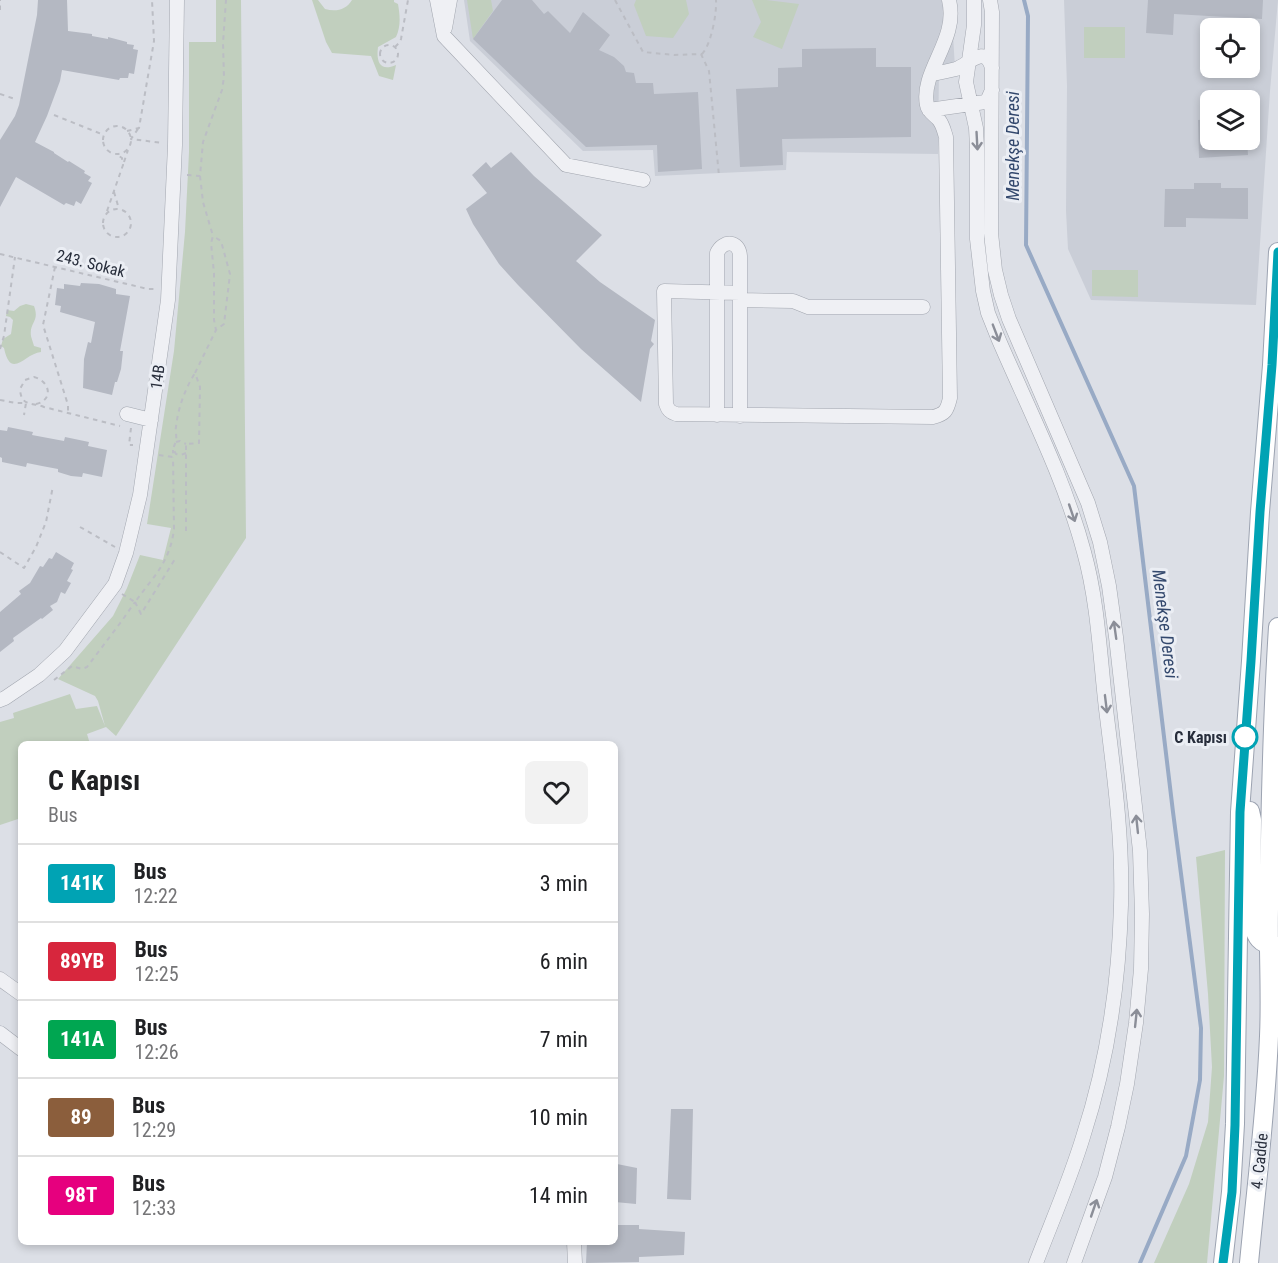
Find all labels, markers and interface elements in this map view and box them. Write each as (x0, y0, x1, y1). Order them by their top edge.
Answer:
map controls (1200, 18, 1260, 150)
button: locate (1200, 18, 1260, 78)
water label: Menekşe Deresi (1002, 90, 1023, 201)
button: layers (1200, 90, 1260, 150)
one-way arrow (971, 130, 982, 150)
street label: 243. Sokak (55, 246, 128, 281)
one-way arrow (991, 323, 1002, 342)
street label: 14B (146, 364, 169, 391)
one-way arrow (1067, 503, 1078, 522)
water label: Menekşe Deresi (1148, 568, 1183, 681)
one-way arrow (1109, 621, 1120, 640)
one-way arrow (1101, 694, 1112, 714)
marker: C Kapısı (1232, 724, 1258, 750)
place label: C Kapısı (1174, 728, 1227, 747)
button: heart (525, 761, 588, 824)
text: C Kapısı (48, 764, 140, 797)
text: Bus (48, 803, 78, 827)
one-way arrow (1131, 814, 1142, 834)
text: Bus (133, 859, 167, 884)
text: 141K (60, 871, 103, 895)
text: 3 min (540, 871, 588, 896)
text: 12:22 (133, 884, 178, 908)
text: Bus (134, 937, 168, 962)
text: 89YB (60, 949, 104, 973)
text: 6 min (540, 949, 588, 974)
text: 12:25 (134, 962, 179, 986)
one-way arrow (1131, 1009, 1142, 1029)
text: Bus (134, 1015, 168, 1040)
text: 141A (60, 1027, 104, 1051)
text: 7 min (540, 1027, 588, 1052)
text: 12:26 (134, 1040, 179, 1064)
text: Bus (132, 1093, 165, 1118)
text: 89 (70, 1105, 92, 1129)
text: 10 min (529, 1105, 588, 1130)
text: 12:29 (132, 1118, 176, 1142)
street label: 4. Cadde (1247, 1132, 1272, 1190)
text: Bus (132, 1171, 165, 1196)
text: 98T (65, 1183, 97, 1207)
text: 14 min (529, 1183, 588, 1208)
text: 12:33 (132, 1196, 176, 1220)
one-way arrow (1090, 1199, 1101, 1218)

